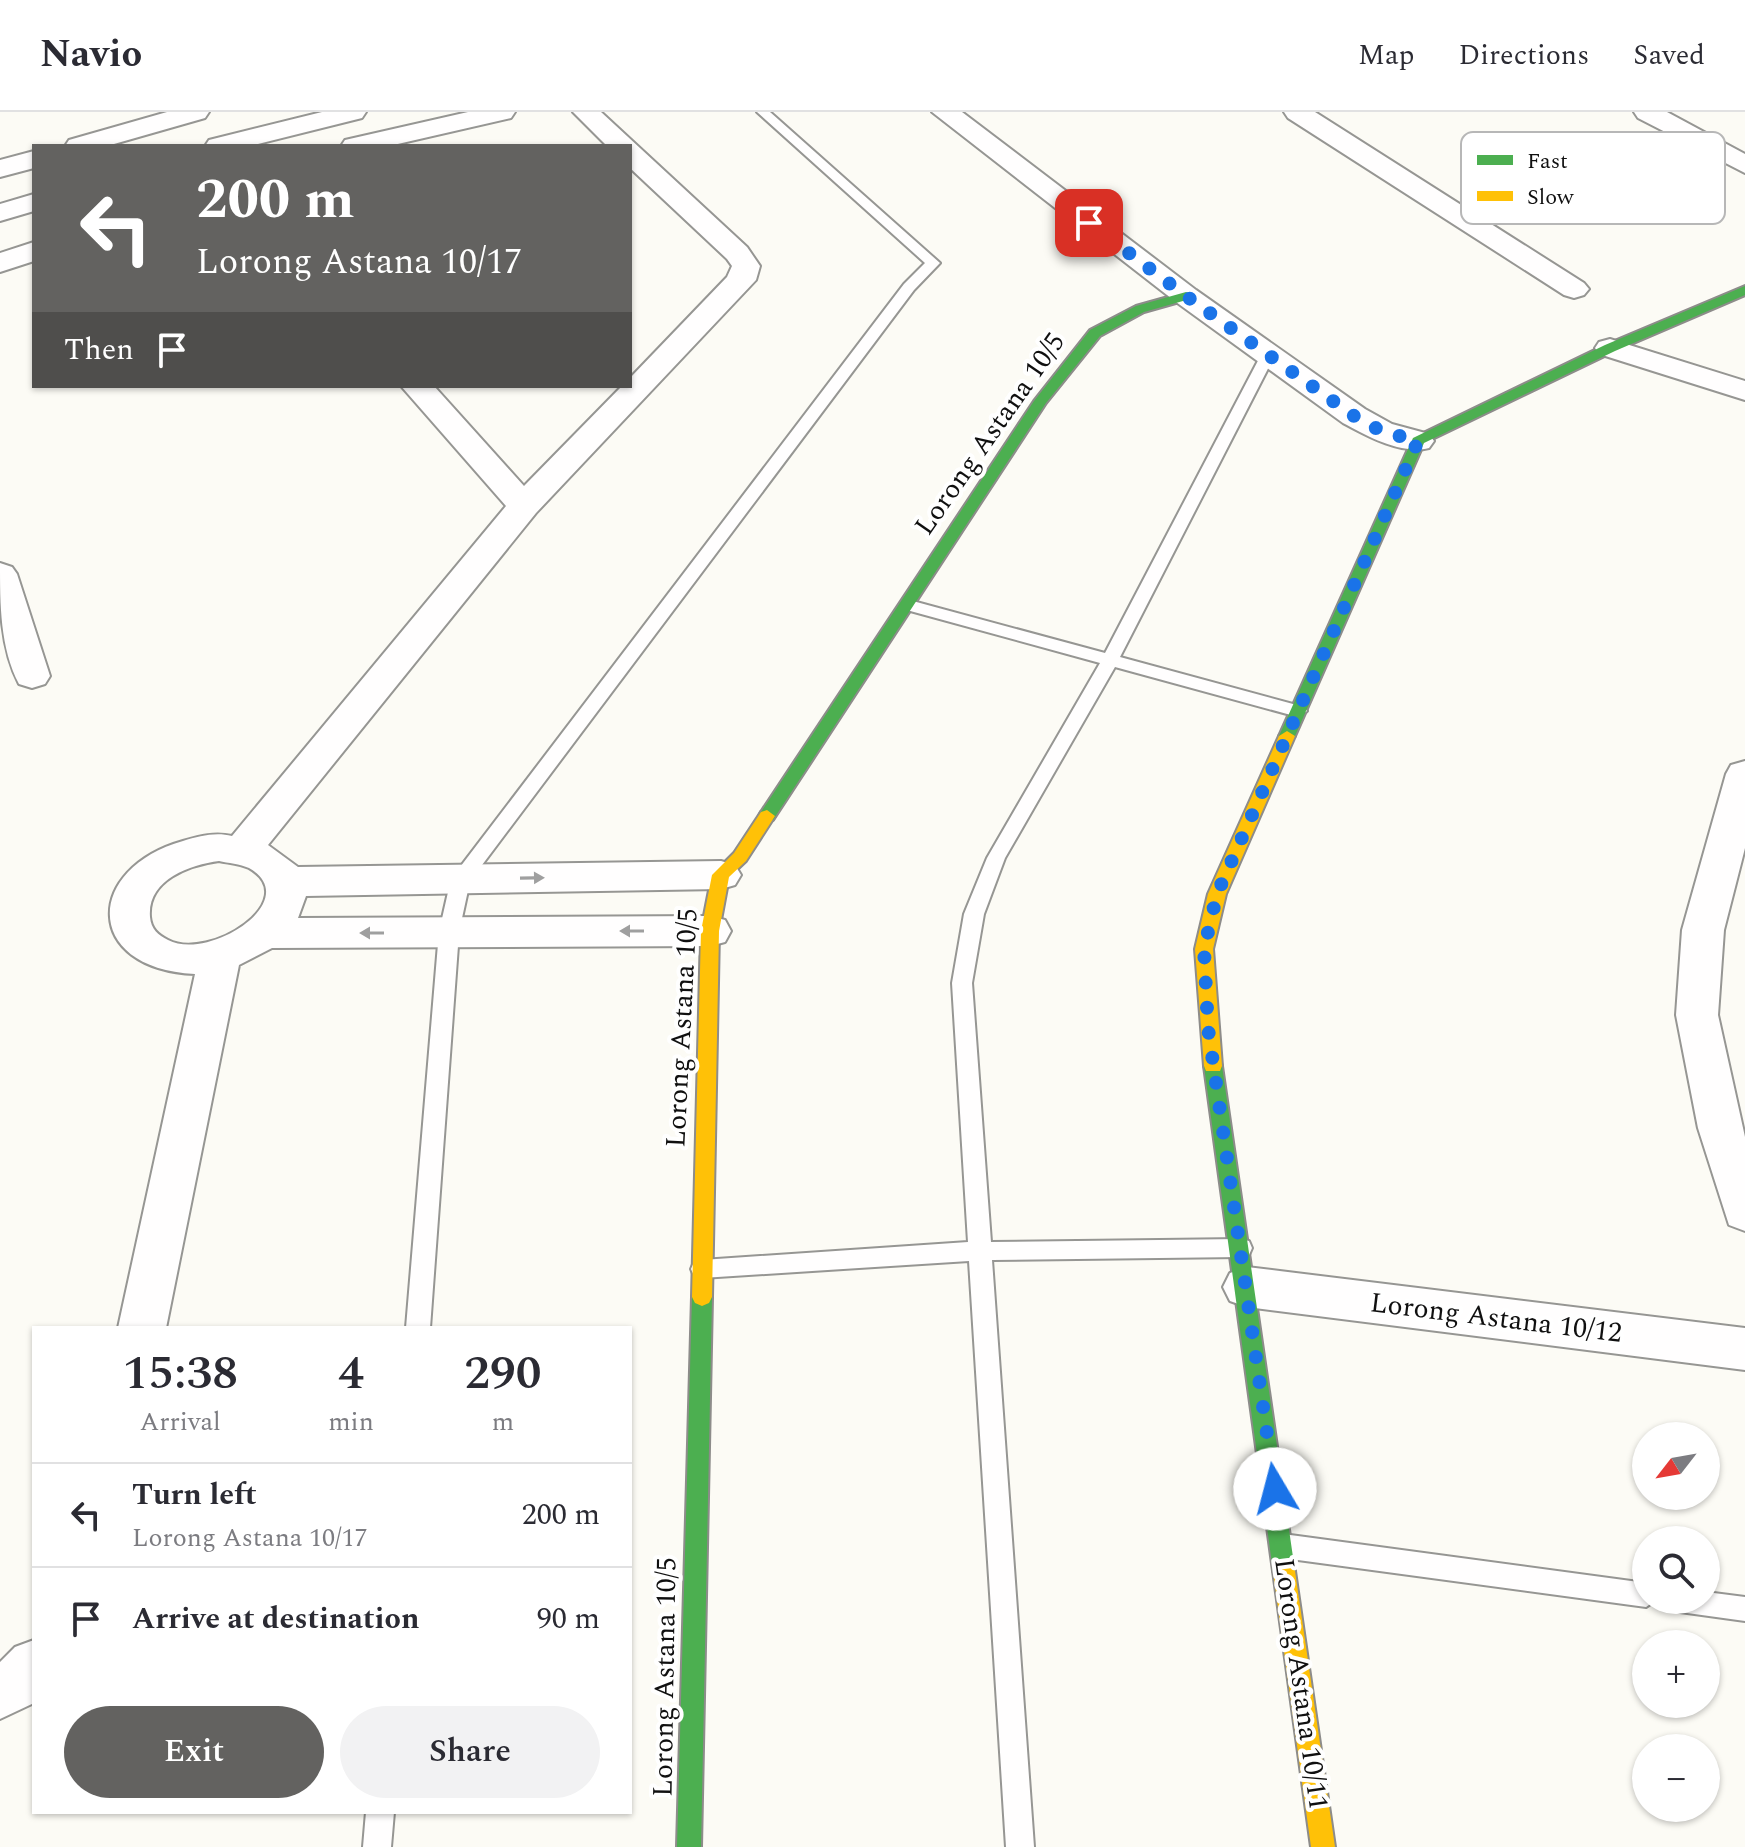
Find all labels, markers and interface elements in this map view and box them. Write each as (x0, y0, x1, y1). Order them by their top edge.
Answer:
text: Navio (40, 26, 142, 84)
text: Map (1358, 34, 1415, 77)
text: Directions (1459, 34, 1589, 77)
text: Saved (1633, 34, 1705, 77)
legend (1461, 132, 1725, 224)
text: Fast (1527, 145, 1568, 178)
text: 200 m (196, 158, 355, 243)
icon: left (64, 176, 168, 280)
text: Slow (1527, 181, 1575, 214)
pin (1055, 189, 1123, 257)
icon: arrive (1067, 201, 1111, 245)
text: Lorong Astana 10/17 (196, 235, 522, 290)
street label: Lorong Astana 10/5 (904, 324, 1076, 544)
text: Then (64, 327, 134, 373)
icon: arrive (150, 328, 194, 372)
one-way arrow (520, 871, 545, 884)
street label: Lorong Astana 10/5 (654, 907, 710, 1149)
one-way arrow (619, 925, 644, 938)
one-way arrow (359, 926, 384, 939)
street label: Lorong Astana 10/12 (1368, 1281, 1624, 1355)
text: 15:38 (122, 1337, 238, 1410)
text: 4 (338, 1337, 364, 1410)
text: 290 (464, 1337, 542, 1410)
text: Arrival (140, 1402, 221, 1442)
text: min (328, 1402, 374, 1442)
text: m (492, 1402, 514, 1442)
north arrow (1632, 1422, 1720, 1510)
map controls (1632, 1422, 1720, 1822)
position arrow (1233, 1447, 1317, 1531)
text: Turn left (132, 1472, 257, 1518)
text: 200 m (522, 1492, 600, 1538)
icon: left (64, 1493, 108, 1537)
text: Lorong Astana 10/17 (132, 1518, 367, 1558)
button: search (1632, 1526, 1720, 1614)
street label: Lorong Astana 10/11 (1262, 1555, 1340, 1813)
street label: Lorong Astana 10/5 (641, 1557, 689, 1797)
text: Arrive at destination (132, 1596, 419, 1642)
text: 90 m (537, 1596, 600, 1642)
icon: arrive (64, 1597, 108, 1641)
button: + (1632, 1630, 1720, 1718)
button: Exit (64, 1706, 324, 1798)
button: Share (340, 1706, 600, 1798)
button: − (1632, 1734, 1720, 1822)

